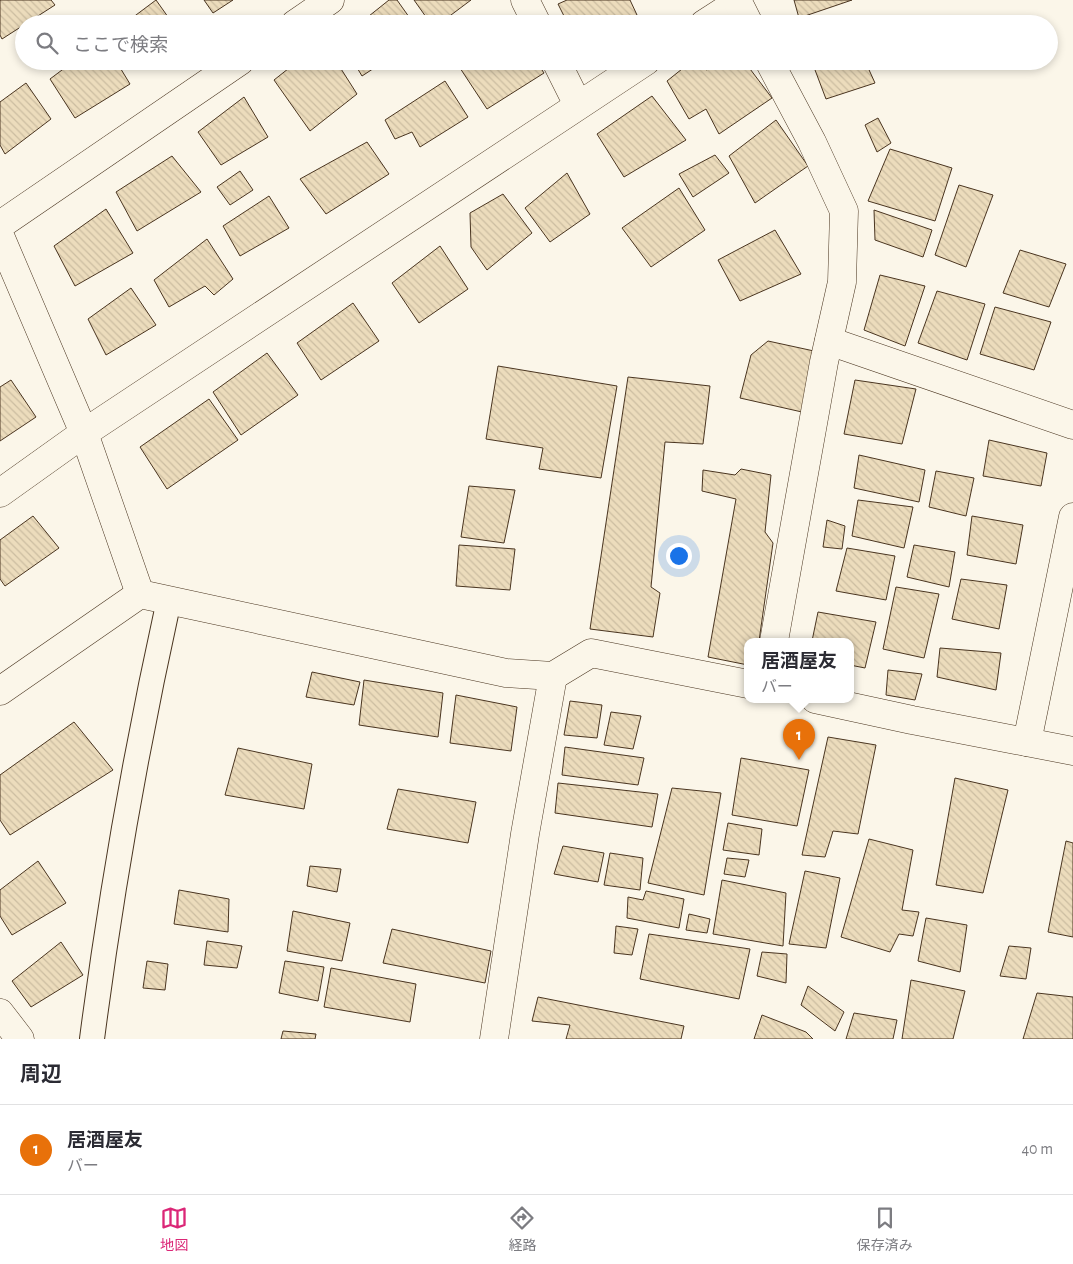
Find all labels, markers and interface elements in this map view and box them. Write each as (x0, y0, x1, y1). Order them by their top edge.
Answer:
search box (15, 15, 1058, 70)
icon: search (33, 29, 61, 57)
text: ここで検索 (73, 36, 168, 55)
your location (666, 543, 692, 569)
popup (744, 638, 854, 703)
text: 居酒屋友 (761, 652, 837, 671)
text: バー (761, 679, 793, 695)
pin: 1 (783, 719, 815, 760)
text: 周辺 (20, 1064, 62, 1085)
text: 居酒屋友 (67, 1131, 143, 1150)
text: 1 (33, 1141, 39, 1157)
text: 40 m (1021, 1141, 1053, 1157)
text: バー (67, 1158, 99, 1174)
tab: 地図 (160, 1204, 188, 1255)
tab: 経路 (508, 1204, 536, 1255)
tab: 保存済み (857, 1204, 913, 1255)

